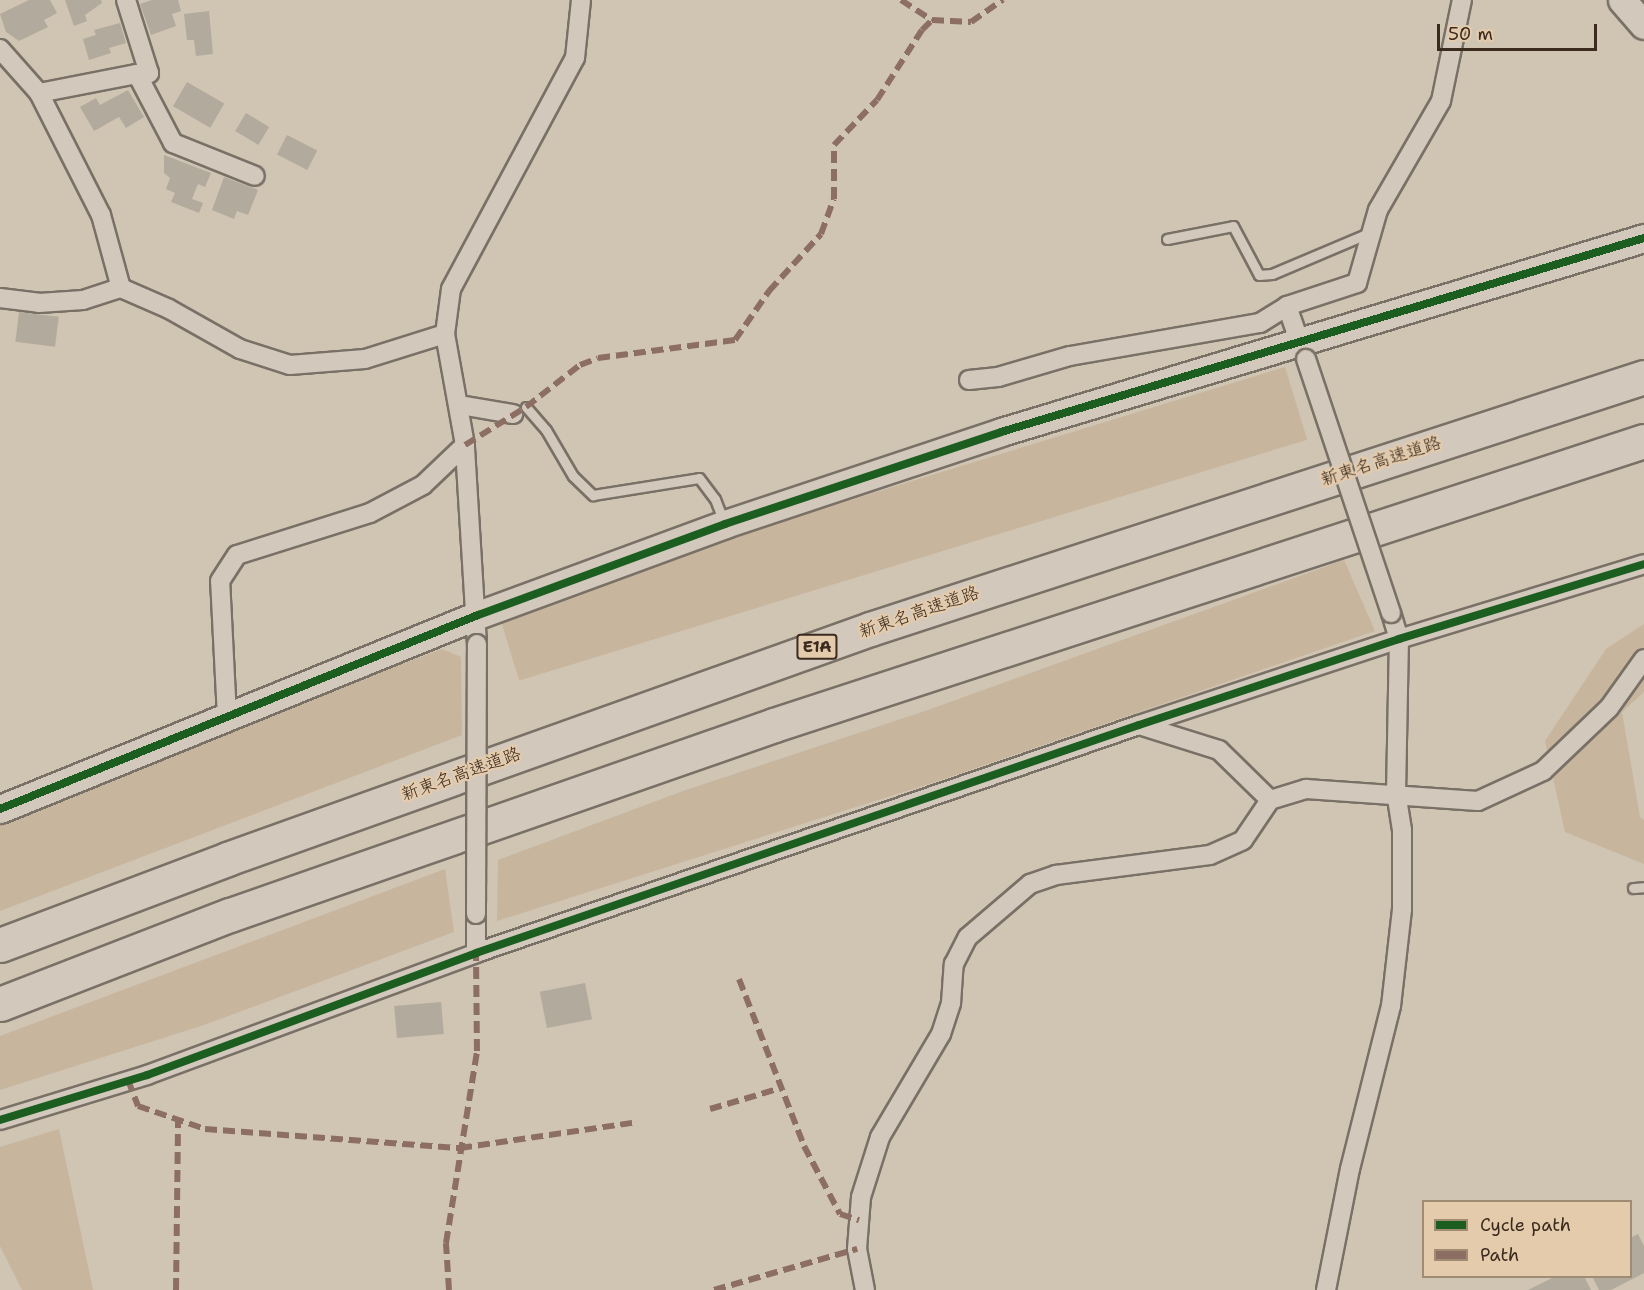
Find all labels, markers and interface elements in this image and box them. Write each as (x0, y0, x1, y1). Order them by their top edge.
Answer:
scale bar (1440, 12, 1600, 50)
text: 50 m (1448, 22, 1493, 46)
street label: 新東名高速道路 (1318, 431, 1444, 491)
street label: 新東名高速道路 (856, 581, 982, 643)
road number: E1A (796, 634, 838, 660)
street label: 新東名高速道路 (398, 742, 524, 806)
legend (1422, 1200, 1632, 1278)
text: Cycle path (1480, 1213, 1571, 1237)
text: Path (1480, 1243, 1519, 1267)

